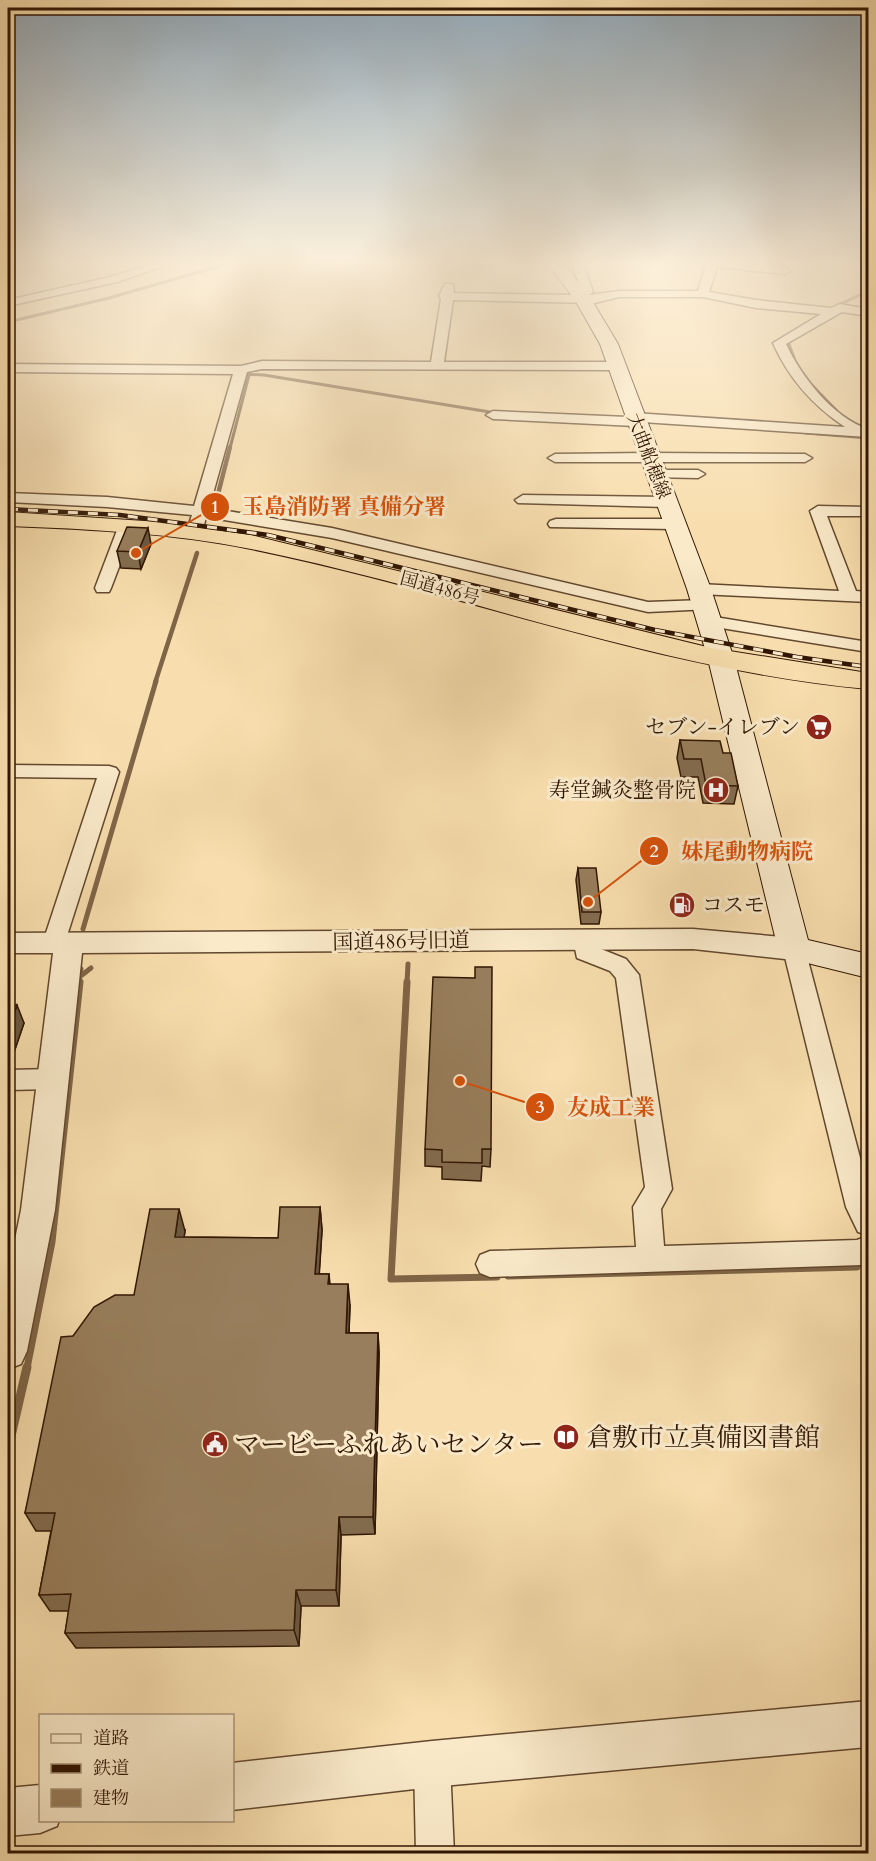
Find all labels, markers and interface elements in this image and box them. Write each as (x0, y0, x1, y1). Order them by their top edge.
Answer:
street label: 大曲船穂線 (621, 410, 676, 503)
callout: 玉島消防署 真備分署 (200, 487, 458, 527)
text: 玉島消防署 真備分署 (242, 492, 446, 522)
text: 1 (210, 495, 220, 520)
street label: 国道486号 (397, 566, 483, 611)
supermarket icon: セブン-イレブン (804, 712, 834, 742)
place label: セブン-イレブン (645, 713, 800, 742)
hospital icon: 寿堂鍼灸整骨院 (701, 775, 731, 805)
place label: 寿堂鍼灸整骨院 (549, 776, 696, 805)
callout: 妹尾動物病院 (639, 831, 825, 871)
text: 妹尾動物病院 (681, 837, 813, 867)
text: 2 (649, 839, 659, 864)
fuel station icon: コスモ (667, 890, 697, 920)
place label: コスモ (702, 891, 765, 920)
street label: 国道486号旧道 (332, 926, 470, 957)
callout: 友成工業 (525, 1087, 667, 1127)
text: 友成工業 (567, 1093, 655, 1123)
text: 3 (535, 1095, 545, 1120)
place label: 倉敷市立真備図書館 (586, 1420, 820, 1455)
library icon: 倉敷市立真備図書館 (551, 1422, 581, 1452)
place label: マービーふれあいセンター (234, 1427, 543, 1462)
public building icon: マービーふれあいセンター (200, 1429, 230, 1459)
legend (39, 1714, 234, 1822)
text: 道路 (93, 1726, 129, 1751)
text: 鉄道 (93, 1756, 129, 1781)
text: 建物 (93, 1786, 129, 1811)

